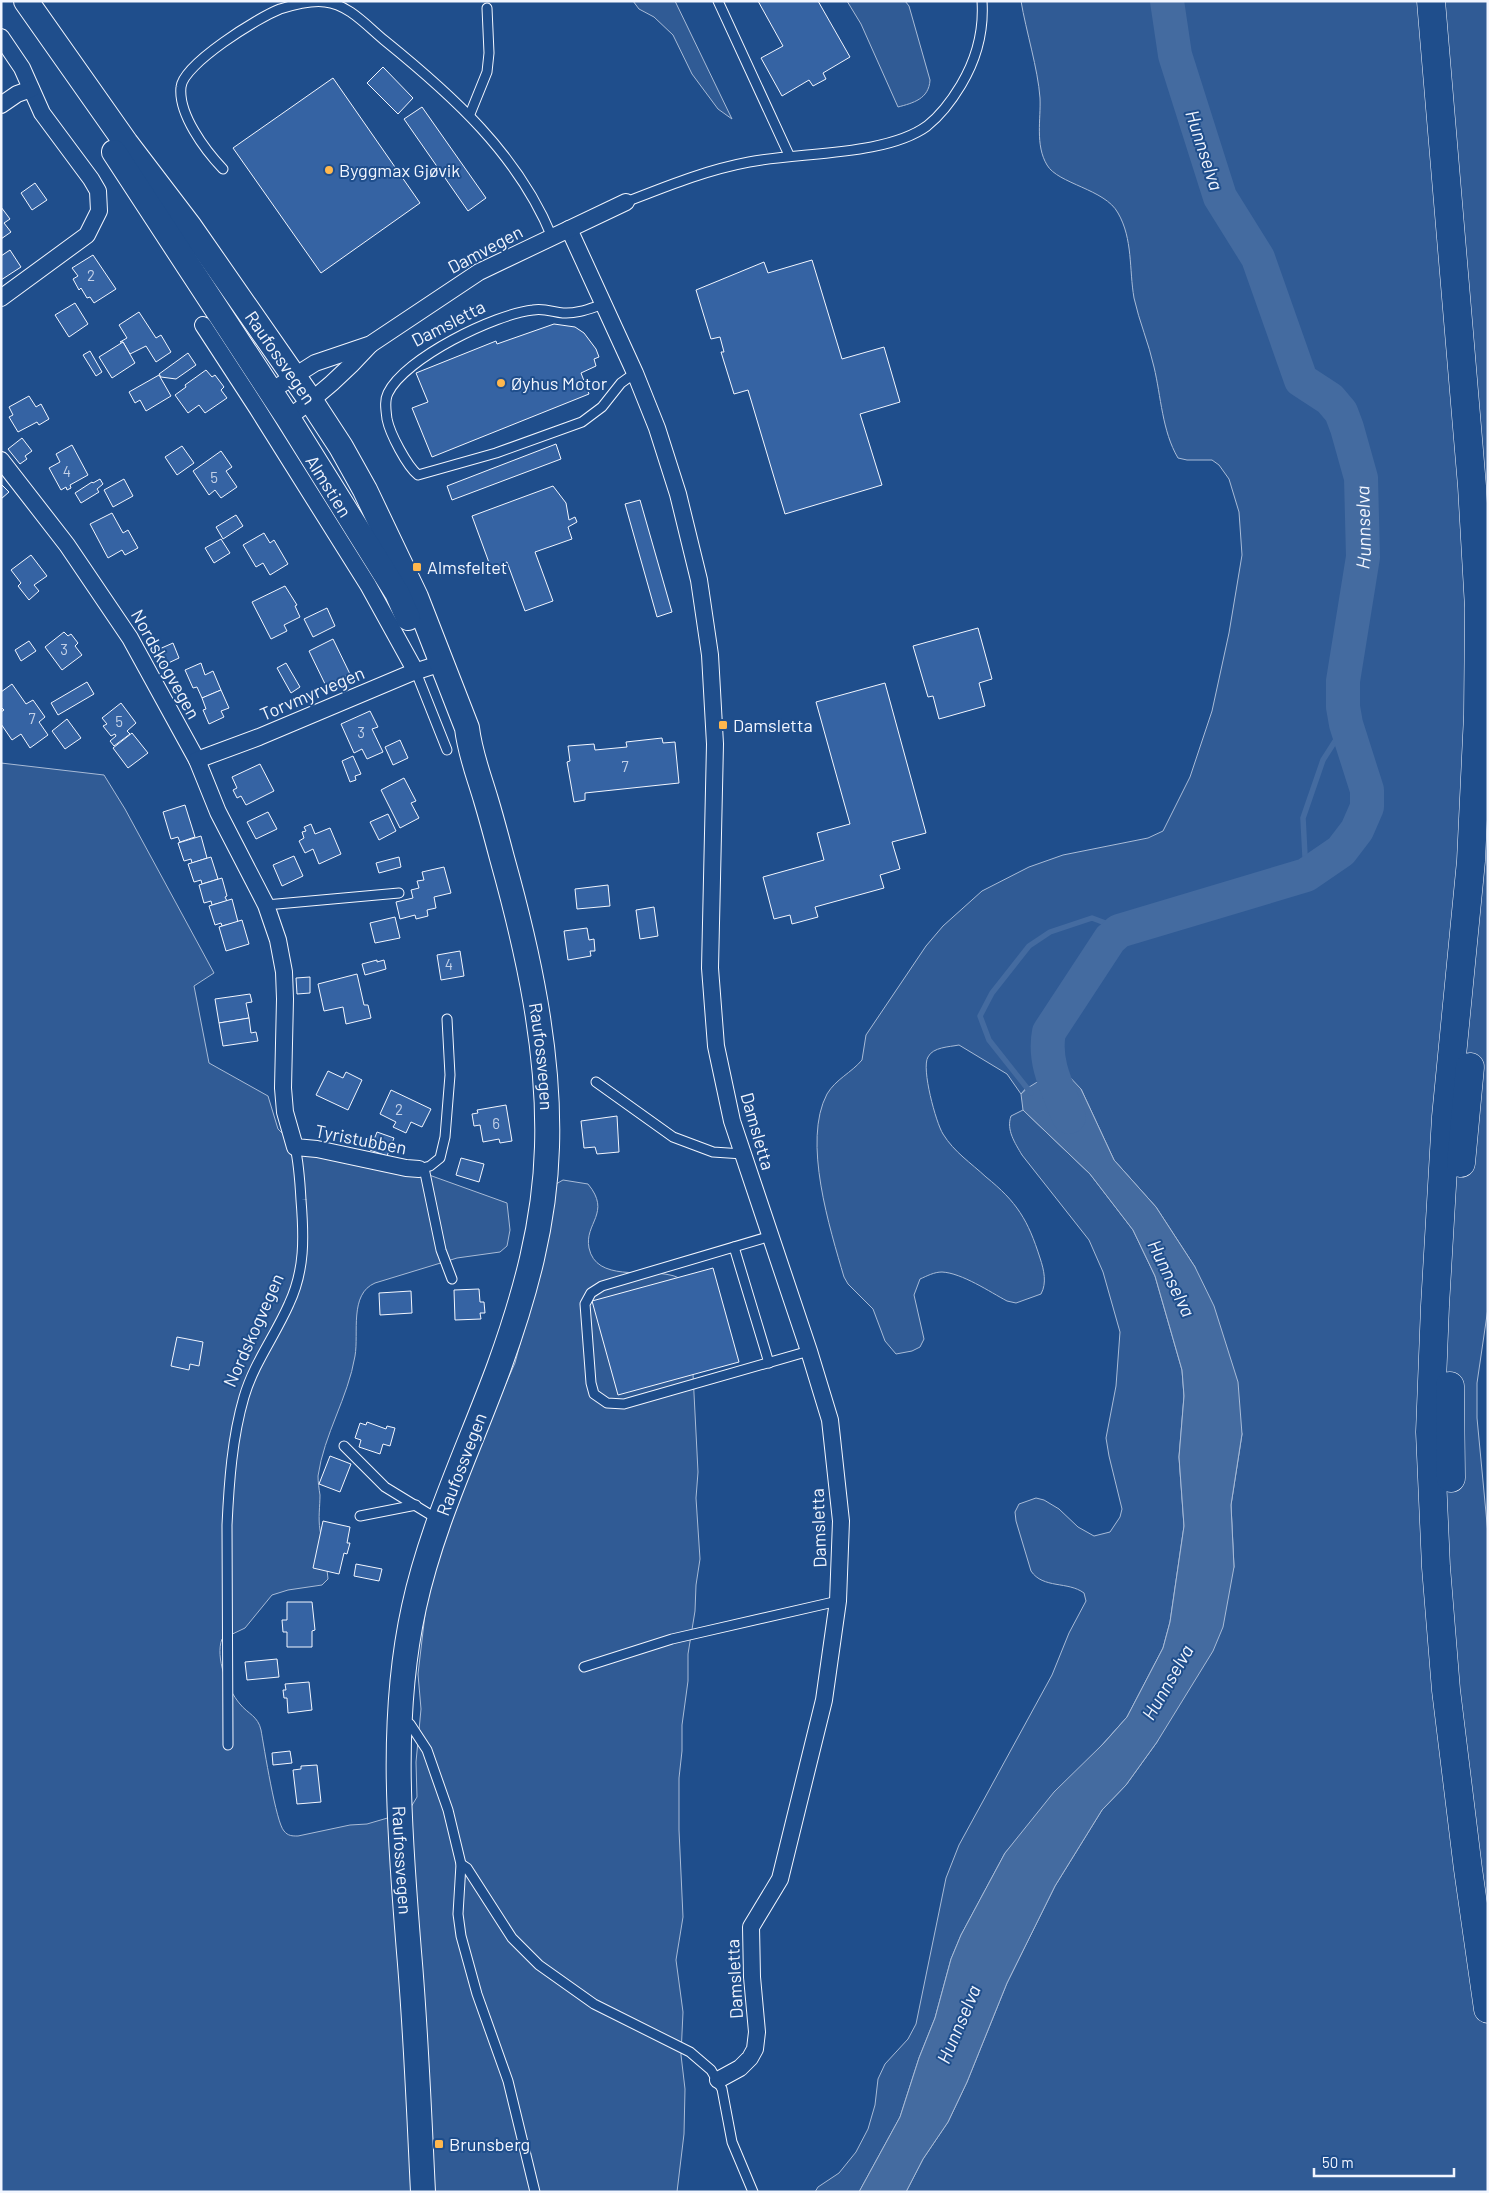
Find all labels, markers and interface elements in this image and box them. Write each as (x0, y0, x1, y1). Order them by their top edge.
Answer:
water label: Hunnselva (1181, 107, 1229, 193)
place label: Byggmax Gjøvik (339, 159, 460, 181)
marker: Byggmax Gjøvik (323, 164, 335, 176)
street label: Damvegen (444, 220, 526, 278)
house number: 2 (87, 266, 95, 284)
street label: Damsletta (408, 295, 488, 351)
street label: Raufossvegen (241, 306, 321, 408)
place label: Øyhus Motor (511, 372, 608, 394)
marker: Øyhus Motor (495, 377, 507, 389)
street label: Almstien (301, 451, 357, 521)
house number: 4 (63, 462, 71, 480)
house number: 5 (210, 468, 218, 486)
water label: Hunnselva (1350, 485, 1374, 571)
place label: Almsfeltet (427, 556, 507, 578)
marker: Almsfeltet (411, 561, 423, 573)
street label: Nordskogvegen (127, 605, 205, 723)
house number: 3 (60, 640, 68, 658)
street label: Torvmyrvegen (256, 661, 368, 725)
house number: 7 (28, 709, 36, 727)
house number: 5 (115, 712, 123, 730)
place label: Damsletta (733, 714, 813, 736)
marker: Damsletta (717, 719, 729, 731)
house number: 3 (357, 723, 365, 741)
house number: 7 (621, 757, 629, 775)
house number: 4 (445, 955, 453, 973)
street label: Raufossvegen (525, 1001, 558, 1111)
street label: Damsletta (736, 1090, 780, 1172)
house number: 2 (395, 1100, 403, 1118)
house number: 6 (492, 1114, 500, 1132)
street label: Tyristubben (313, 1119, 409, 1159)
water label: Hunnselva (1143, 1236, 1201, 1320)
street label: Nordskogvegen (218, 1270, 288, 1390)
street label: Raufossvegen (431, 1409, 491, 1519)
street label: Damsletta (806, 1488, 830, 1568)
water label: Hunnselva (1136, 1640, 1198, 1724)
street label: Raufossvegen (388, 1805, 417, 1915)
street label: Damsletta (721, 1939, 747, 2019)
water label: Hunnselva (931, 1981, 985, 2067)
place label: Brunsberg (449, 2133, 530, 2155)
marker: Brunsberg (433, 2138, 445, 2150)
scale bar (1314, 2146, 1454, 2178)
text: 50 m (1322, 2153, 1354, 2171)

